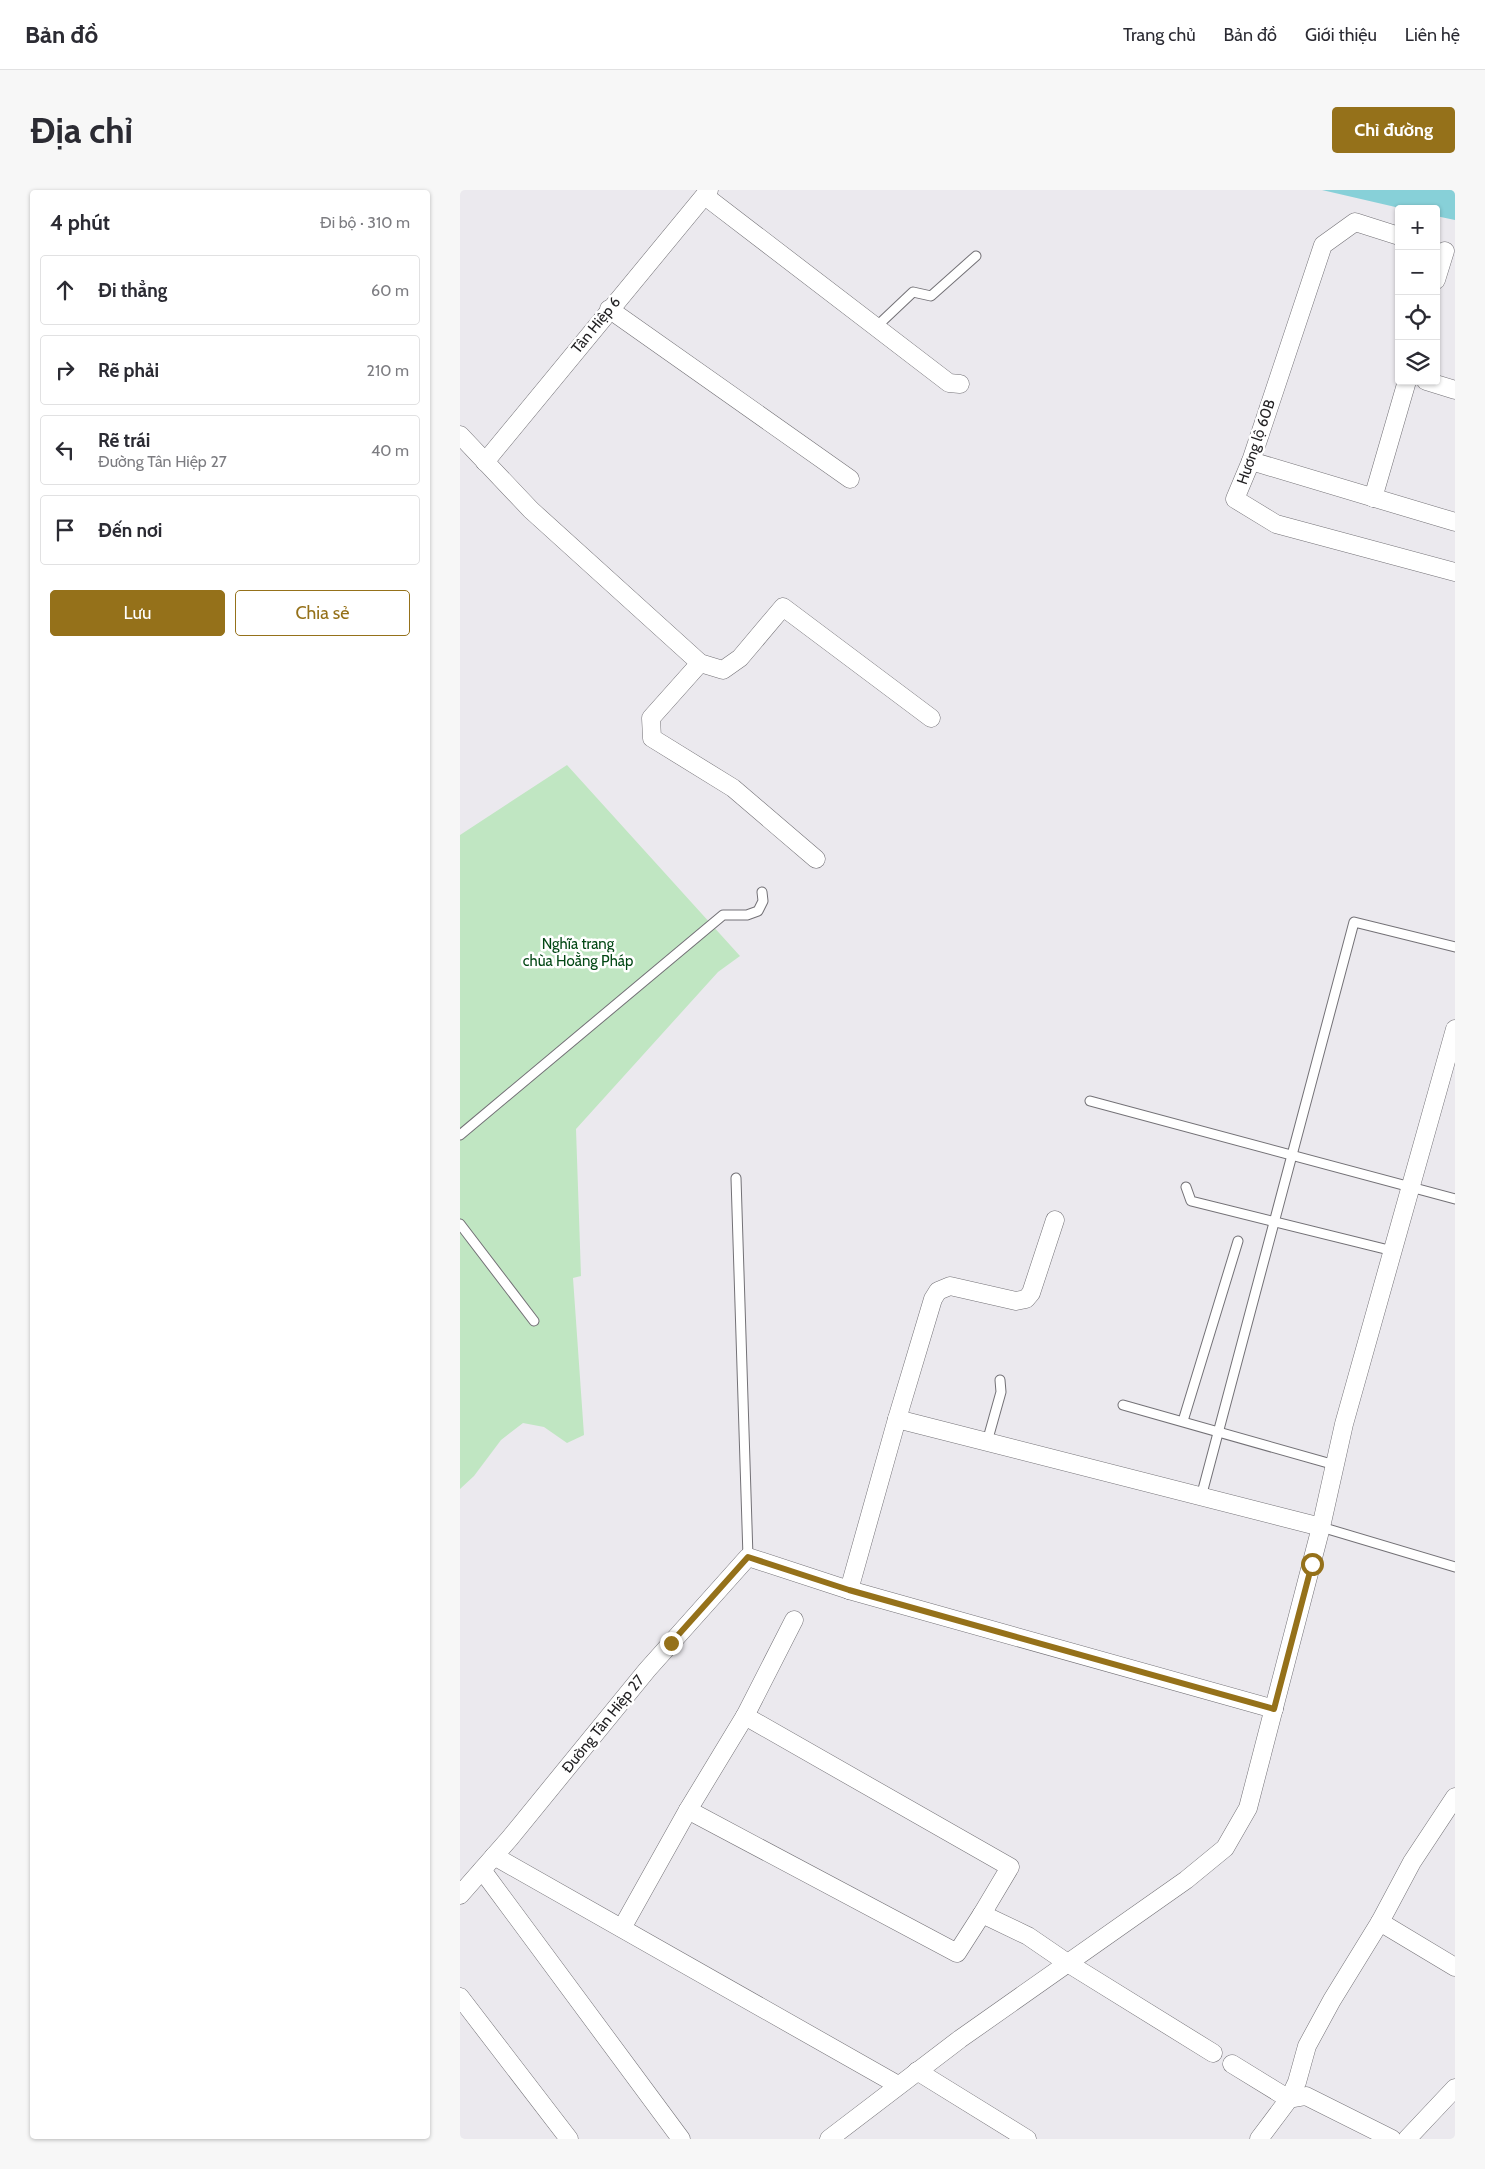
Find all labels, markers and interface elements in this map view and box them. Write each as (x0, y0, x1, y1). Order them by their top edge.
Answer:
text: Bản đồ (25, 20, 98, 49)
text: Trang chủ (1123, 24, 1196, 46)
text: Bản đồ (1224, 24, 1277, 46)
text: Giới thiệu (1305, 24, 1377, 46)
text: Liên hệ (1405, 24, 1460, 46)
button: Chỉ đường (1332, 107, 1455, 153)
text: Địa chỉ (30, 109, 133, 152)
map controls (1395, 205, 1440, 385)
button: + (1395, 205, 1440, 250)
text: 4 phút (50, 210, 110, 235)
text: Đi bộ · 310 m (320, 213, 410, 232)
button: − (1395, 250, 1440, 295)
icon: ahead (51, 276, 79, 304)
text: Đi thẳng (98, 279, 167, 302)
text: 60 m (371, 281, 409, 300)
street label: Tân Hiệp 6 (568, 293, 624, 357)
button: locate (1395, 295, 1440, 340)
button: layers (1395, 340, 1440, 385)
icon: right (51, 356, 79, 384)
text: Rẽ phải (98, 359, 159, 382)
text: 210 m (367, 361, 409, 380)
street label: Hương lộ 60B (1233, 397, 1279, 487)
text: Rẽ trái (98, 429, 150, 452)
icon: left (51, 436, 79, 464)
text: 40 m (371, 441, 409, 460)
text: Đường Tân Hiệp 27 (98, 452, 227, 471)
icon: arrive (51, 516, 79, 544)
text: Đến nơi (98, 519, 162, 542)
button: Lưu (50, 590, 225, 636)
button: Chia sẻ (235, 590, 410, 636)
park label: Nghĩa trang chùa Hoằng Pháp (523, 935, 633, 970)
route start (1301, 1553, 1324, 1576)
route end (660, 1632, 683, 1655)
street label: Đường Tân Hiệp 27 (558, 1671, 648, 1777)

